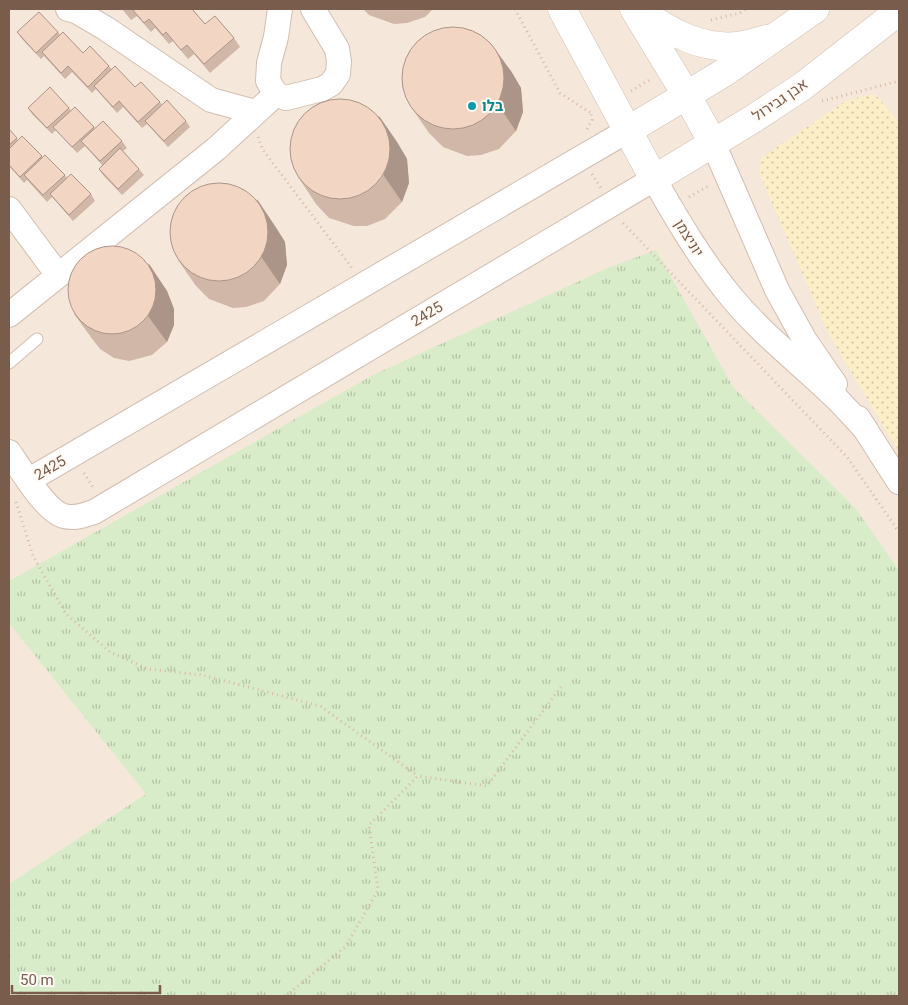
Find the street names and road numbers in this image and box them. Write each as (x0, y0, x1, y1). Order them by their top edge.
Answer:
street label: אבן גבירול (749, 75, 811, 125)
street label: יוניצמן (671, 216, 707, 260)
street label: 2425 (408, 298, 446, 330)
street label: 2425 (31, 452, 69, 484)

